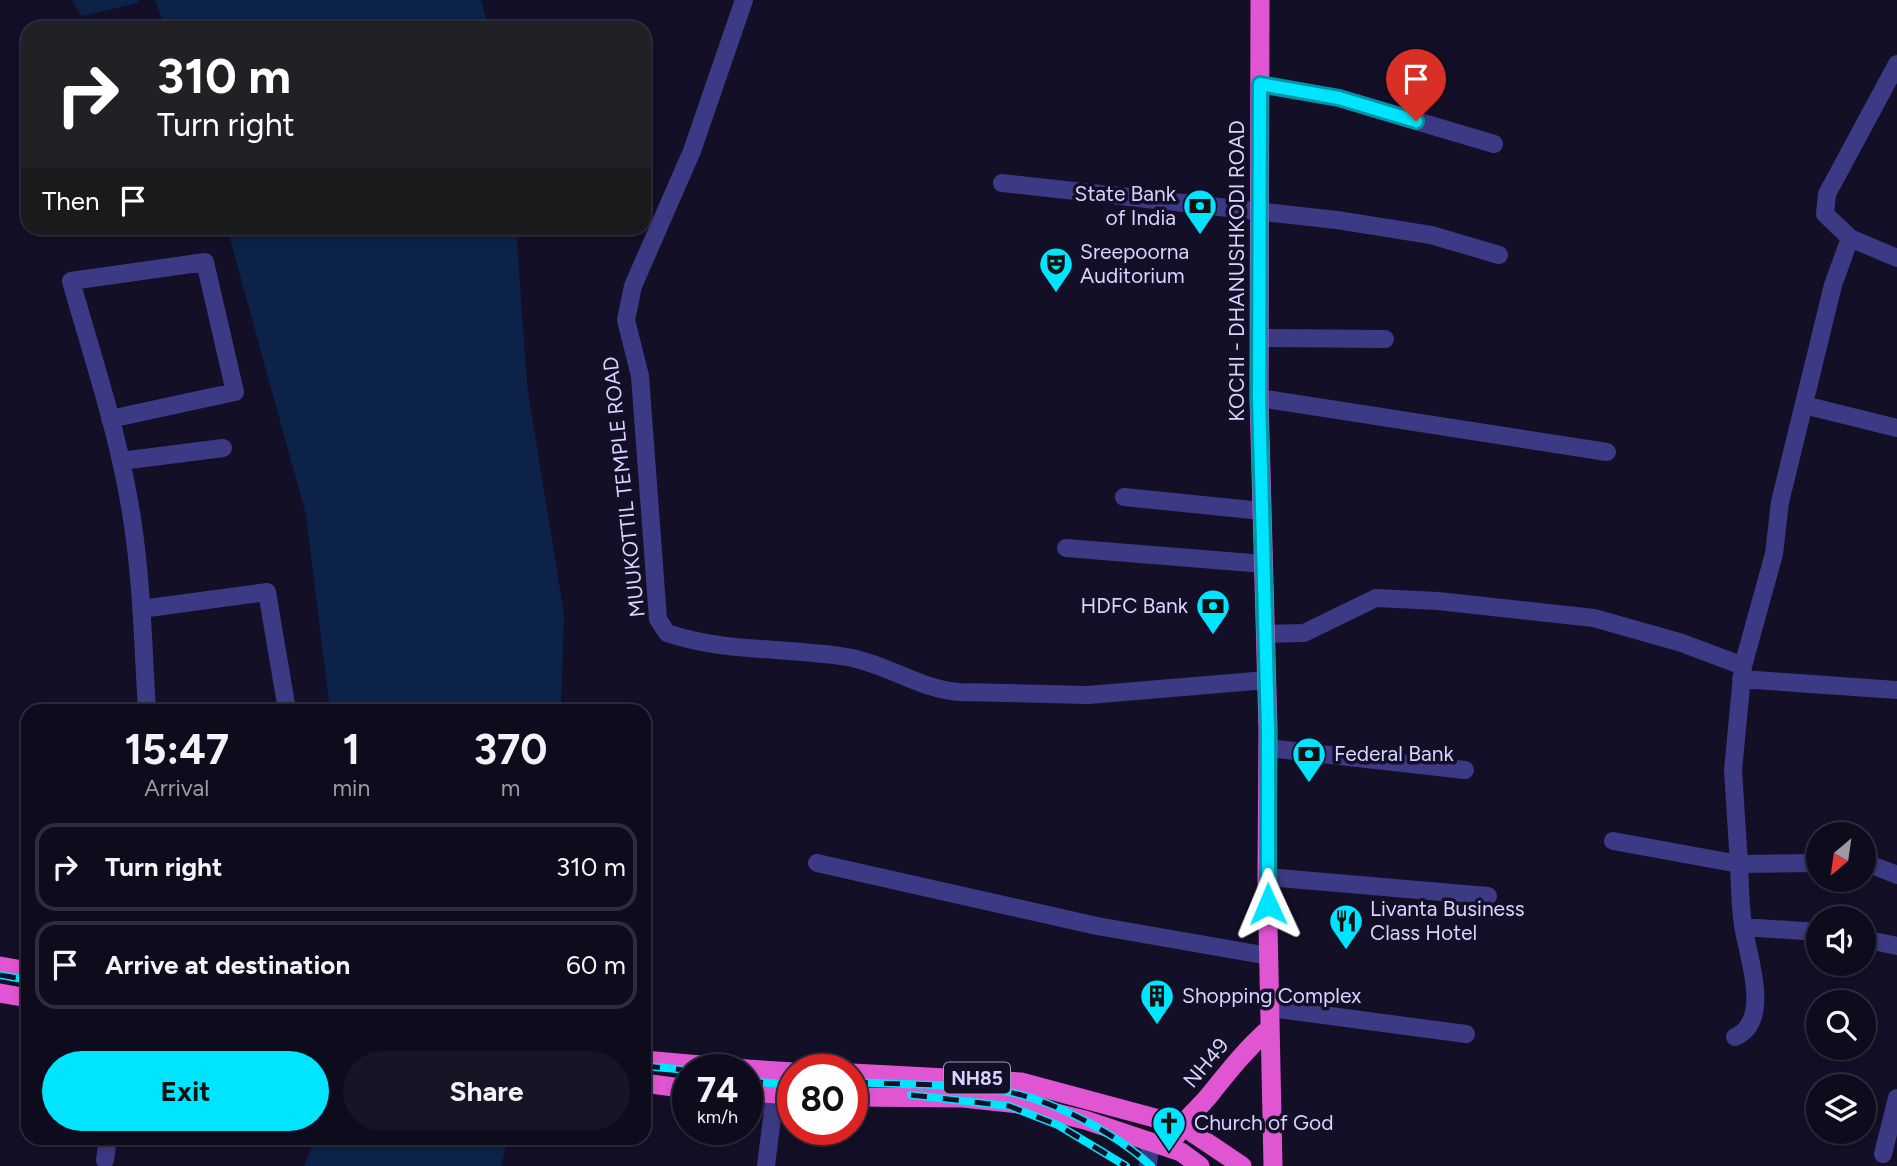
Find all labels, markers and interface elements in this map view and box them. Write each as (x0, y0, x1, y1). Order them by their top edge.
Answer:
text: 310 m (157, 46, 291, 105)
icon: right (42, 49, 133, 140)
pin (1386, 49, 1446, 121)
icon: arrive (1397, 60, 1435, 98)
text: Turn right (157, 106, 295, 144)
street label: KOCHI - DHANUSHKODI ROAD (1224, 120, 1249, 422)
place label: State Bank of India (1075, 181, 1177, 230)
icon: arrive (114, 182, 152, 220)
text: Then (42, 185, 100, 217)
bank icon: State Bank of India (1181, 187, 1219, 236)
place label: Sreepoorna Auditorium (1080, 239, 1189, 288)
theatre icon: Sreepoorna Auditorium (1037, 245, 1075, 294)
street label: MUUKOTTIL TEMPLE ROAD (597, 355, 650, 619)
bank icon: HDFC Bank (1194, 587, 1232, 636)
place label: HDFC Bank (1081, 593, 1189, 618)
text: 15:47 (124, 724, 229, 775)
text: 1 (343, 724, 360, 775)
text: 370 (474, 724, 548, 775)
bank icon: Federal Bank (1290, 735, 1328, 784)
place label: Federal Bank (1334, 741, 1454, 766)
text: Arrival (144, 774, 209, 802)
text: min (333, 774, 370, 802)
text: m (501, 774, 520, 802)
north arrow (1806, 822, 1876, 892)
map controls (1806, 822, 1876, 1144)
icon: right (46, 848, 84, 886)
text: Turn right (105, 851, 222, 883)
text: 310 m (556, 851, 626, 883)
position arrow (1231, 867, 1305, 941)
place label: Livanta Business Class Hotel (1370, 896, 1525, 945)
restaurant icon: Livanta Business Class Hotel (1327, 902, 1365, 951)
button: sound (1806, 906, 1876, 976)
icon: arrive (46, 946, 84, 984)
text: Arrive at destination (105, 949, 350, 981)
text: 60 m (566, 949, 626, 981)
building icon: Shopping Complex (1138, 977, 1176, 1026)
place label: Shopping Complex (1182, 983, 1361, 1008)
button: search (1806, 990, 1876, 1060)
street label: NH49 (1178, 1033, 1233, 1093)
button: Exit (42, 1051, 329, 1131)
button: Share (343, 1051, 630, 1131)
speed limit sign: 80 (777, 1054, 868, 1145)
road number: NH85 (944, 1062, 1010, 1094)
text: 74 (697, 1069, 738, 1111)
button: layers (1806, 1074, 1876, 1144)
church icon: Church of God (1150, 1104, 1188, 1153)
text: km/h (697, 1106, 738, 1128)
place label: Church of God (1194, 1110, 1334, 1135)

